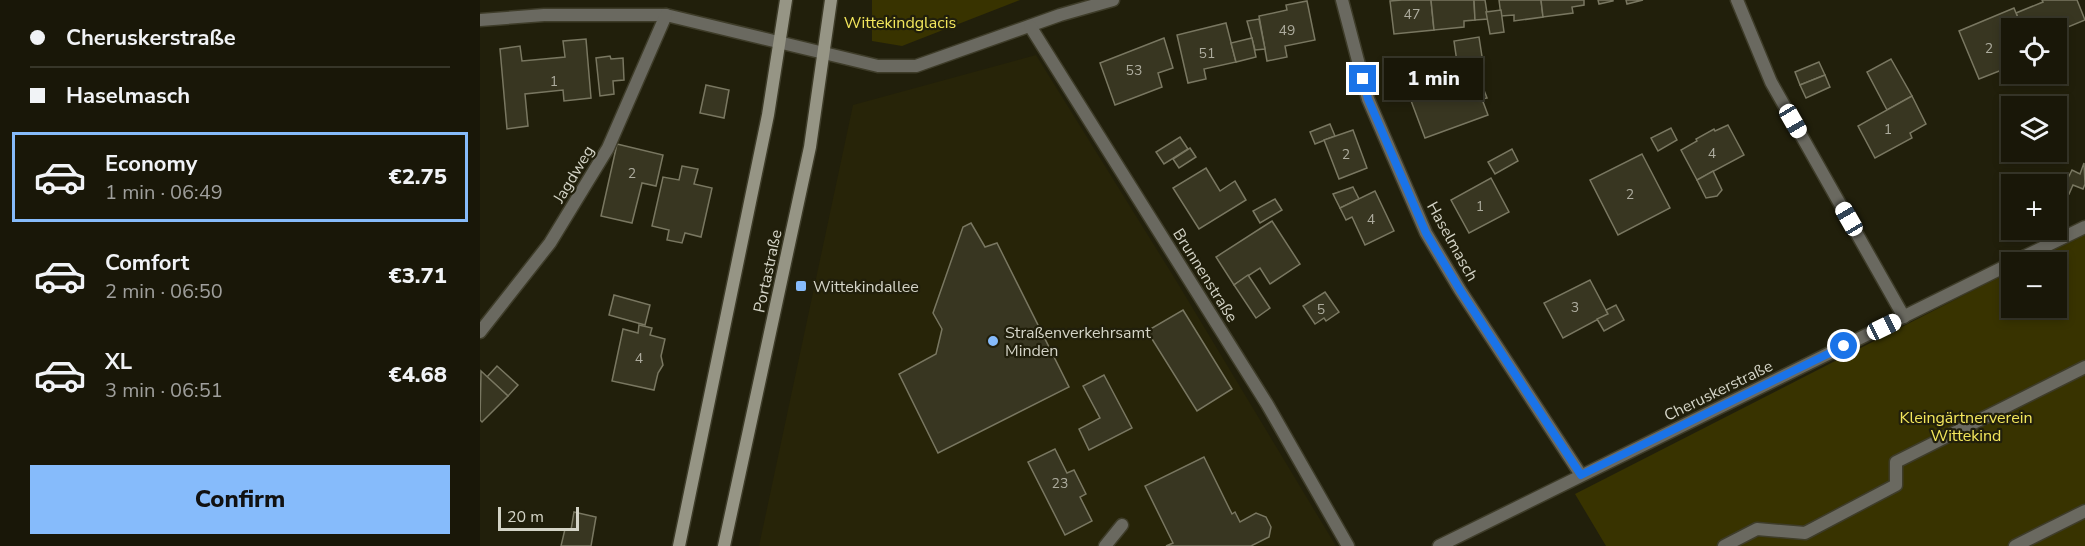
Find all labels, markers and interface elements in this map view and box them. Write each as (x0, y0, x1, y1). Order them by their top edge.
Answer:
house number: 47 (1404, 5, 1420, 24)
park label: Wittekindglacis (844, 12, 956, 34)
map controls (2001, 18, 2067, 318)
button: locate (2001, 18, 2067, 84)
house number: 49 (1279, 21, 1295, 40)
text: Cheruskerstraße (66, 23, 236, 53)
house number: 2 (1985, 39, 1993, 58)
house number: 51 (1199, 44, 1215, 63)
callout: 1 min (1384, 58, 1483, 100)
house number: 53 (1126, 61, 1142, 80)
route end (1349, 65, 1376, 92)
text: 1 min (1407, 65, 1460, 92)
house number: 1 (550, 72, 558, 91)
text: Haselmasch (66, 81, 190, 111)
button: layers (2001, 96, 2067, 162)
car (1776, 101, 1810, 141)
house number: 1 (1884, 120, 1892, 139)
street label: Jagdweg (548, 142, 600, 208)
house number: 4 (1708, 144, 1716, 163)
house number: 2 (1342, 145, 1350, 164)
text: Economy (105, 149, 197, 179)
icon: car (33, 150, 87, 204)
text: €2.75 (388, 162, 447, 192)
house number: 2 (628, 164, 636, 183)
button: + (2001, 174, 2067, 240)
text: 1 min · 06:49 (105, 179, 223, 206)
house number: 2 (1626, 185, 1634, 204)
house number: 1 (1476, 197, 1484, 216)
street label: Haselmasch (1421, 198, 1483, 285)
car (1832, 199, 1866, 239)
house number: 4 (1367, 210, 1375, 229)
street label: Brunnenstraße (1167, 224, 1243, 327)
street label: Portastraße (748, 228, 788, 315)
text: Comfort (105, 248, 189, 278)
icon: car (33, 249, 87, 303)
button: − (2001, 252, 2067, 318)
text: €3.71 (388, 261, 447, 291)
place label: Wittekindallee (813, 276, 919, 298)
text: 2 min · 06:50 (105, 278, 223, 305)
marker: Wittekindallee (794, 279, 808, 293)
house number: 3 (1571, 298, 1579, 317)
house number: 5 (1317, 300, 1325, 319)
car (1864, 311, 1904, 343)
place label: Straßenverkehrsamt Minden (1005, 322, 1151, 362)
route start (1830, 332, 1857, 359)
marker: Straßenverkehrsamt Minden (986, 334, 1000, 348)
text: XL (105, 347, 132, 377)
icon: car (33, 348, 87, 402)
house number: 4 (635, 349, 643, 368)
street label: Cheruskerstraße (1660, 355, 1776, 427)
text: €4.68 (388, 360, 447, 390)
text: 3 min · 06:51 (105, 377, 223, 404)
park label: Kleingärtnerverein Wittekind (1900, 407, 2032, 447)
button: Confirm (30, 465, 450, 534)
house number: 23 (1052, 474, 1068, 493)
scale bar (498, 504, 579, 532)
text: 20 m (507, 506, 544, 528)

